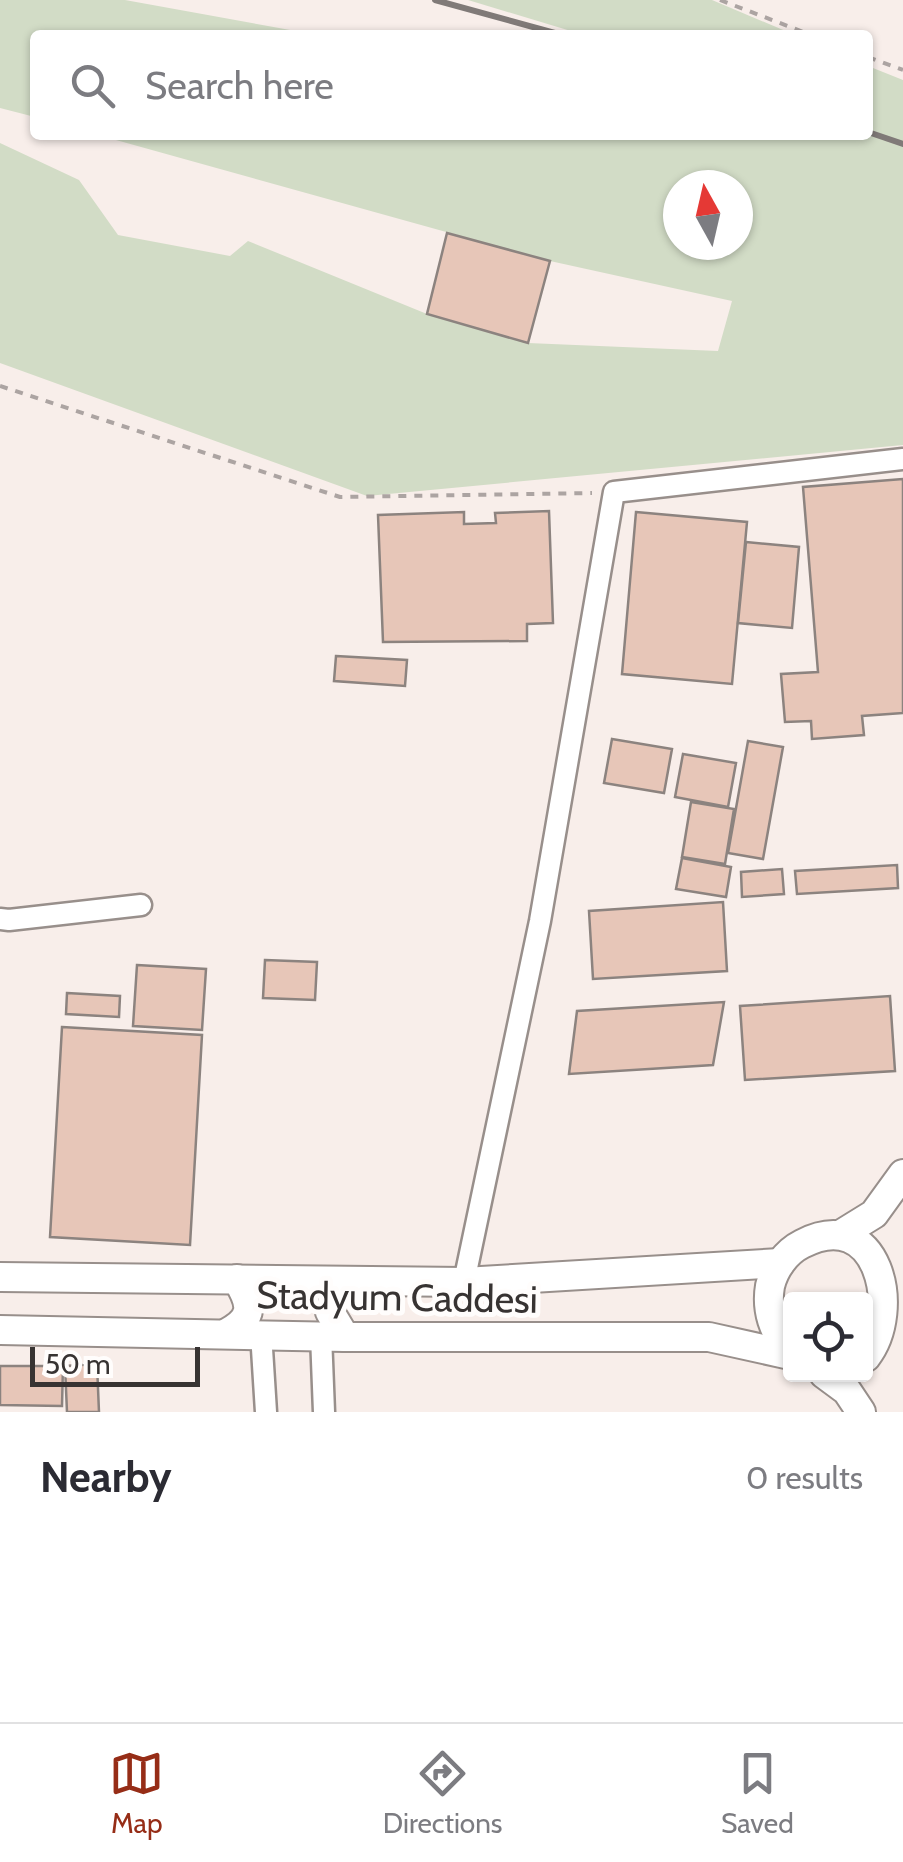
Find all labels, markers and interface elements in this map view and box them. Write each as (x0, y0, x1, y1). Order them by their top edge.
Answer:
search box (30, 30, 873, 140)
icon: search (65, 58, 120, 113)
text: Search here (145, 62, 334, 109)
north arrow (663, 170, 753, 260)
street label: Stadyum Caddesi (256, 1271, 538, 1323)
map controls (783, 1292, 873, 1382)
button: locate (783, 1292, 873, 1382)
scale bar (30, 1342, 200, 1386)
text: 50 m (45, 1347, 111, 1381)
text: Nearby (40, 1451, 172, 1503)
text: 0 results (746, 1458, 863, 1497)
tab: Map (109, 1746, 164, 1840)
tab: Directions (383, 1746, 502, 1840)
tab: Saved (721, 1746, 794, 1840)

